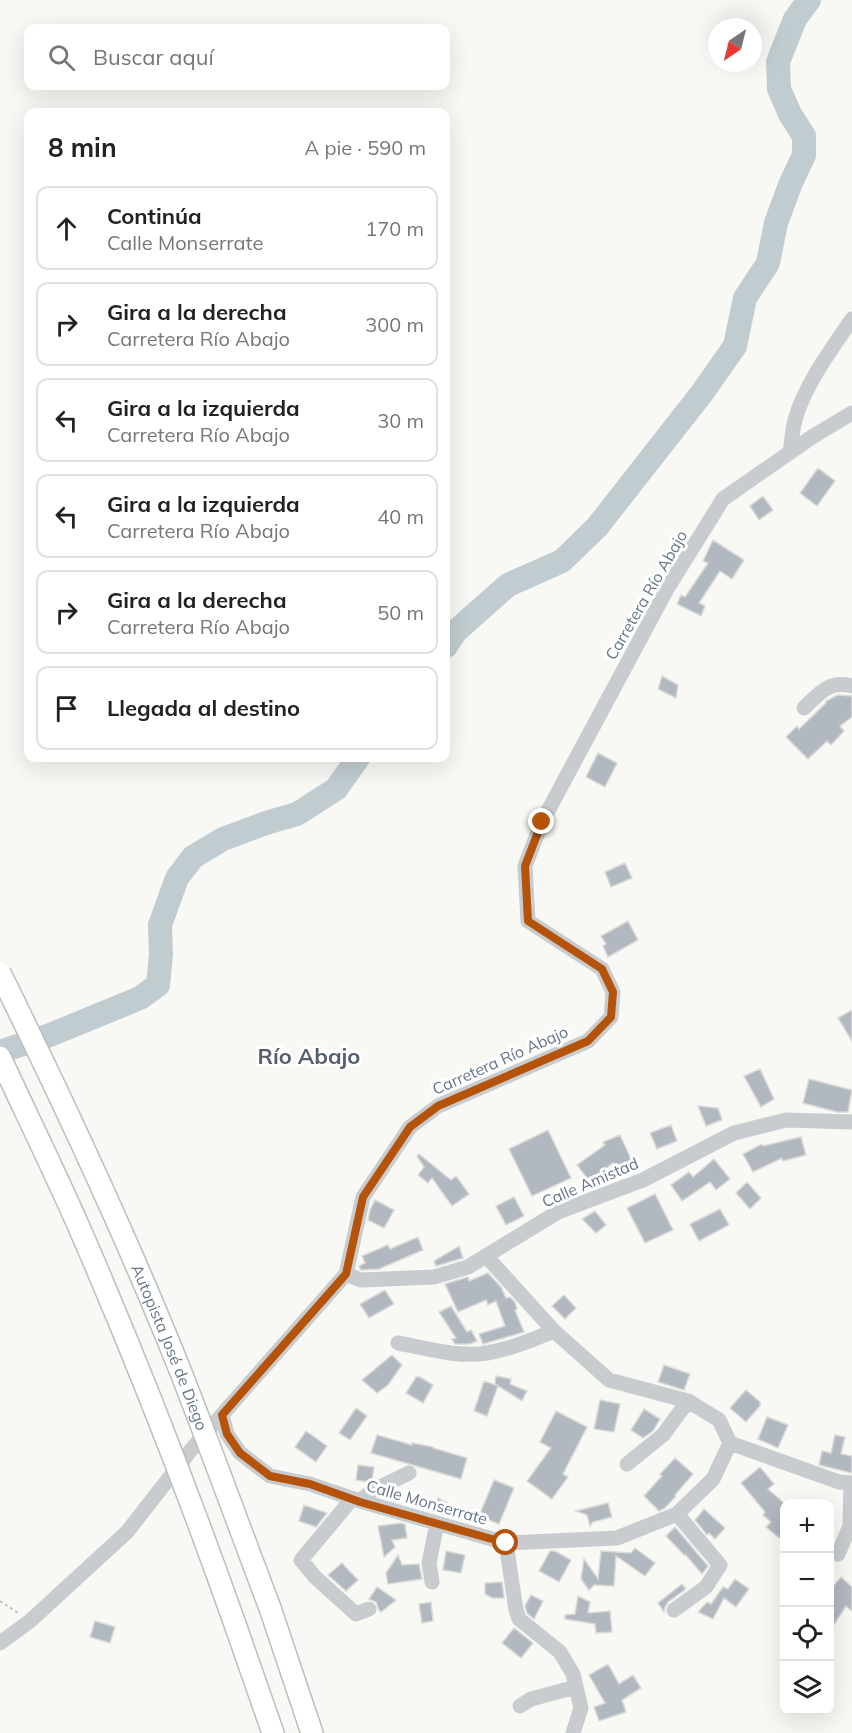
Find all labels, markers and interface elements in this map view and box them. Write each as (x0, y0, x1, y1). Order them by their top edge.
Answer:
north arrow (708, 18, 762, 72)
search box (24, 24, 450, 90)
icon: search (45, 41, 78, 74)
text: Buscar aquí (93, 43, 214, 71)
text: 8 min (48, 131, 117, 164)
text: A pie · 590 m (305, 135, 426, 160)
text: Continúa (107, 202, 202, 230)
icon: ahead (50, 212, 83, 245)
text: 170 m (365, 216, 424, 241)
text: Calle Monserrate (107, 230, 263, 255)
text: Gira a la derecha (107, 298, 287, 326)
icon: right (50, 308, 83, 341)
text: 300 m (365, 312, 424, 337)
text: Carretera Río Abajo (107, 326, 290, 351)
text: Gira a la izquierda (107, 394, 300, 422)
icon: left (50, 404, 83, 437)
text: 30 m (377, 408, 424, 433)
text: Carretera Río Abajo (107, 422, 290, 447)
text: Gira a la izquierda (107, 490, 300, 518)
icon: left (50, 500, 83, 533)
text: 40 m (377, 504, 424, 529)
text: Carretera Río Abajo (107, 518, 290, 543)
street label: Carretera Río Abajo (601, 527, 691, 663)
text: Gira a la derecha (107, 586, 287, 614)
icon: right (50, 596, 83, 629)
text: 50 m (377, 600, 424, 625)
text: Carretera Río Abajo (107, 614, 290, 639)
icon: arrive (50, 692, 83, 725)
text: Llegada al destino (107, 694, 300, 722)
route end (528, 808, 554, 834)
street label: Carretera Río Abajo (429, 1021, 571, 1099)
district label: Río Abajo (258, 1042, 360, 1070)
street label: Calle Amistad (539, 1153, 641, 1211)
street label: Autopista José de Diego (127, 1261, 212, 1433)
street label: Calle Monserrate (364, 1475, 490, 1529)
map controls (780, 1499, 834, 1715)
button: + (780, 1499, 834, 1553)
route start (492, 1529, 518, 1555)
button: − (780, 1553, 834, 1607)
button: locate (780, 1607, 834, 1661)
button: layers (780, 1661, 834, 1715)

